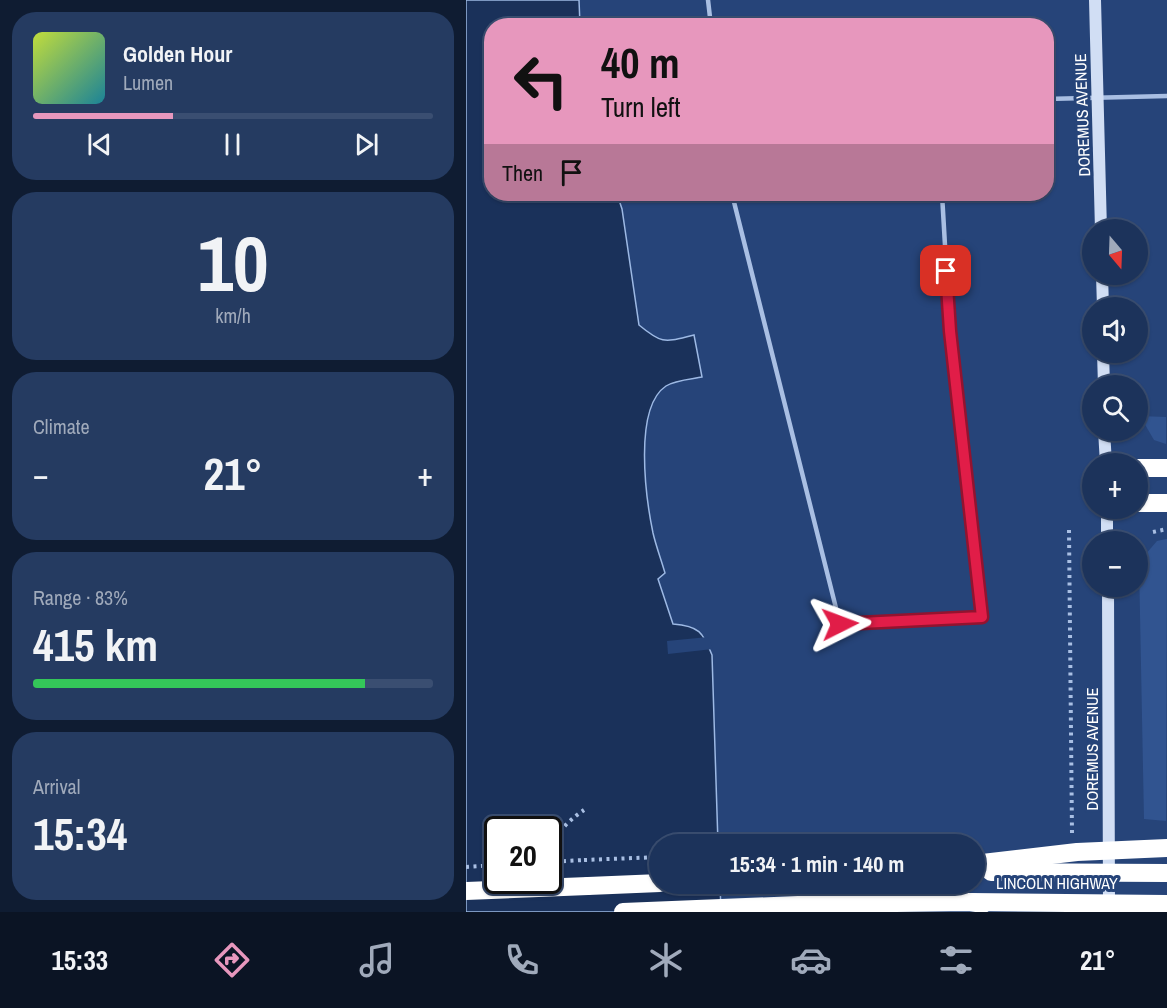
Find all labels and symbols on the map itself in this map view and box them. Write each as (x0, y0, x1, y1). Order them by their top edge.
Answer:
street label: DOREMUS AVENUE (1069, 53, 1095, 177)
north arrow (1082, 219, 1148, 285)
pin (920, 245, 971, 296)
position arrow (808, 592, 872, 656)
street label: DOREMUS AVENUE (1081, 688, 1103, 810)
speed limit sign: 20 (484, 816, 562, 894)
street label: LINCOLN HIGHWAY (996, 872, 1118, 894)

